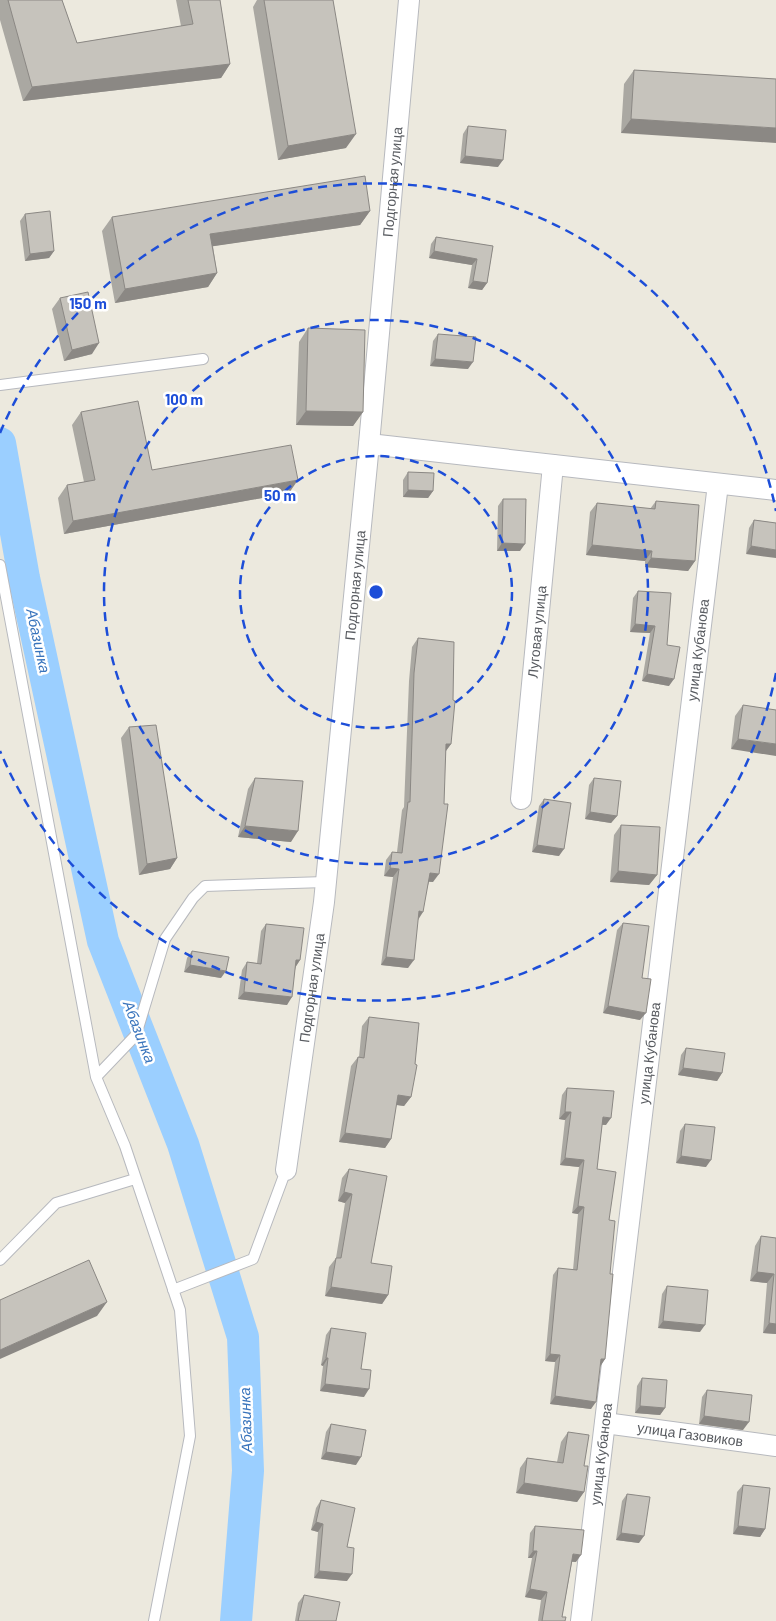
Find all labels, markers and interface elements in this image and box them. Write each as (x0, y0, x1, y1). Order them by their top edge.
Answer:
street label: Подгорная улица (379, 126, 406, 238)
text: 150 m (69, 294, 107, 312)
text: 100 m (165, 390, 203, 408)
text: 50 m (264, 486, 296, 504)
street label: Подгорная улица (341, 529, 369, 641)
centre of rings (367, 583, 385, 601)
street label: Луговая улица (524, 584, 549, 679)
street label: улица Кубанова (683, 598, 712, 702)
water label: Абазинка (23, 606, 55, 675)
street label: Подгорная улица (295, 932, 328, 1044)
water label: Абазинка (119, 997, 160, 1065)
street label: улица Кубанова (634, 1001, 664, 1105)
water label: Абазинка (235, 1387, 255, 1454)
street label: улица Кубанова (586, 1402, 615, 1506)
street label: улица Газовиков (636, 1418, 744, 1450)

